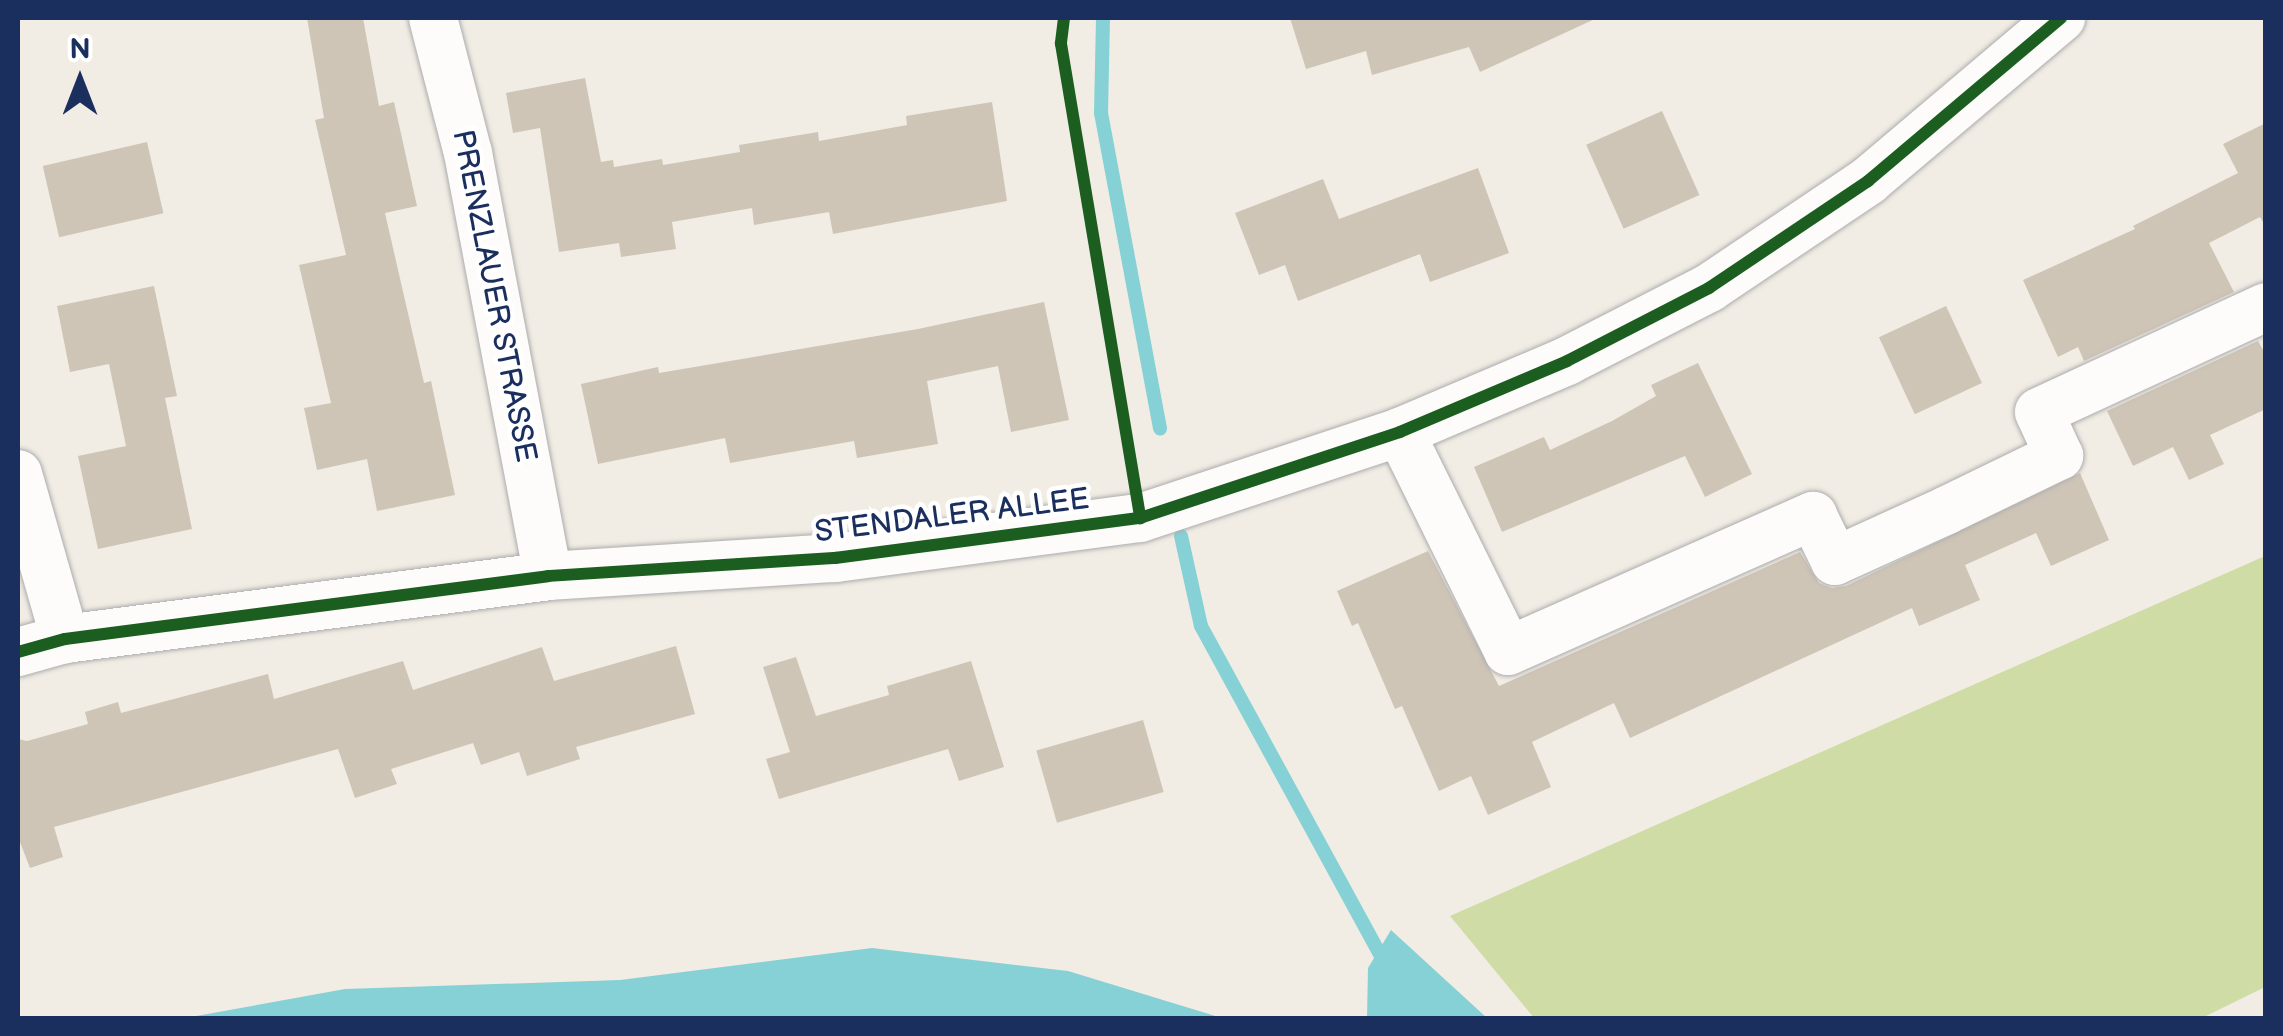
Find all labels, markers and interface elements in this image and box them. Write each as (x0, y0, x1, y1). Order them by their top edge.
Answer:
north arrow (30, 30, 130, 130)
text: N (69, 33, 91, 66)
street label: PRENZLAUER STRASSE (444, 127, 544, 465)
street label: STENDALER ALLEE (813, 481, 1091, 551)

